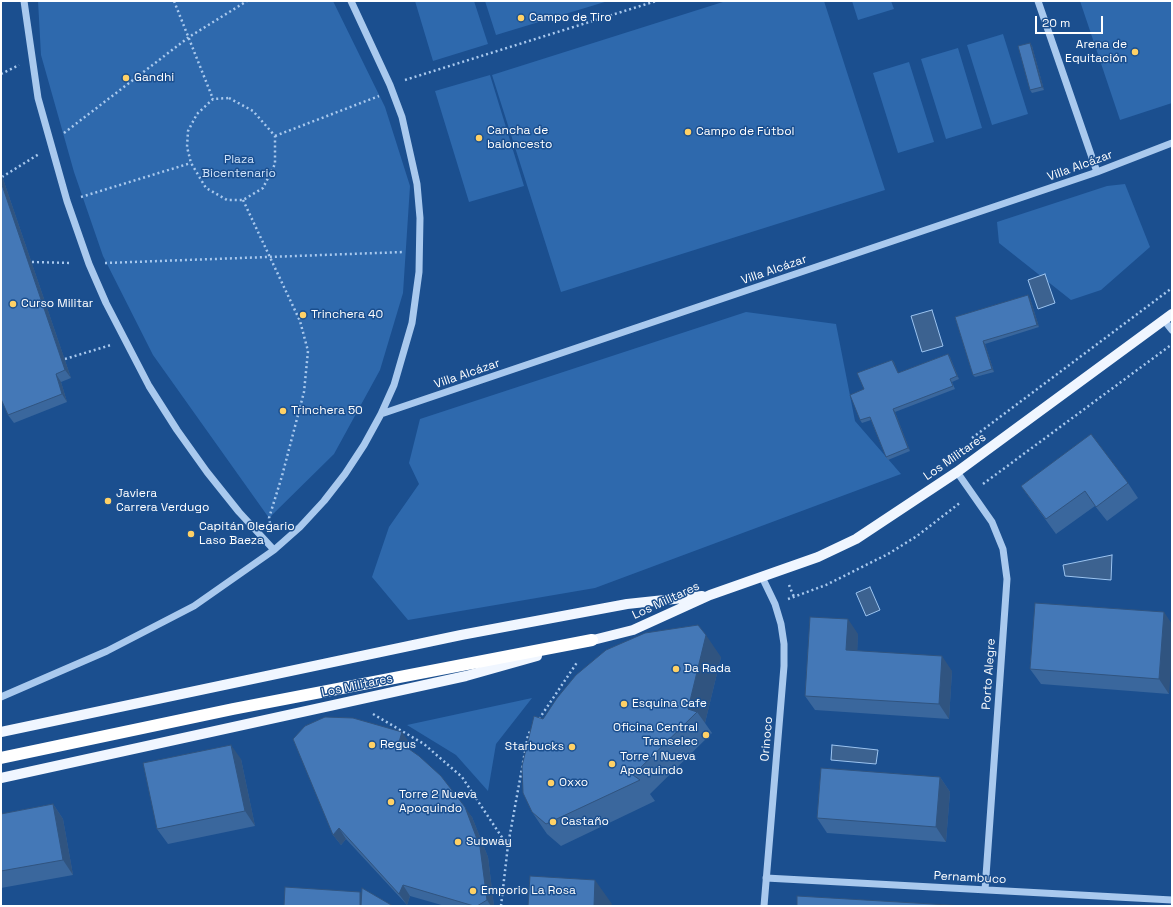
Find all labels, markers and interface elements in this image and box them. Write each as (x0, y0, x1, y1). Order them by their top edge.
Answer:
scale bar (1037, 8, 1105, 34)
place label: Campo de Tiro (529, 11, 612, 25)
marker: Campo de Tiro (516, 13, 526, 23)
text: 20 m (1042, 15, 1070, 31)
place label: Arena de Equitación (1065, 38, 1127, 66)
marker: Arena de Equitación (1130, 47, 1140, 57)
place label: Gandhi (134, 71, 174, 85)
marker: Gandhi (121, 73, 131, 83)
place label: Cancha de baloncesto (487, 124, 553, 152)
place label: Campo de Fútbol (696, 125, 794, 139)
marker: Campo de Fútbol (683, 127, 693, 137)
marker: Cancha de baloncesto (474, 133, 484, 143)
street label: Villa Alcázar (1045, 148, 1115, 184)
park label: Plaza Bicentenario (202, 153, 276, 181)
street label: Villa Alcázar (739, 252, 809, 288)
place label: Curso Militar (21, 297, 93, 311)
marker: Curso Militar (8, 299, 18, 309)
place label: Trinchera 40 (311, 308, 383, 322)
marker: Trinchera 40 (298, 310, 308, 320)
street label: Villa Alcázar (432, 356, 502, 392)
place label: Trinchera 50 (291, 404, 363, 418)
marker: Trinchera 50 (278, 406, 288, 416)
street label: Los Militares (921, 430, 989, 484)
place label: Javiera Carrera Verdugo (116, 487, 209, 515)
marker: Javiera Carrera Verdugo (103, 496, 113, 506)
place label: Capitán Olegario Laso Baeza (199, 520, 295, 548)
marker: Capitán Olegario Laso Baeza (186, 529, 196, 539)
street label: Los Militares (630, 579, 702, 623)
street label: Porto Alegre (979, 638, 999, 710)
place label: Da Rada (684, 662, 731, 676)
marker: Da Rada (671, 664, 681, 674)
street label: Los Militares (320, 671, 394, 701)
place label: Esquina Cafe (632, 697, 707, 711)
marker: Esquina Cafe (619, 699, 629, 709)
street label: Orinoco (758, 716, 776, 762)
place label: Oficina Central Transelec (613, 721, 698, 749)
marker: Oficina Central Transelec (701, 730, 711, 740)
place label: Regus (380, 738, 416, 752)
marker: Regus (367, 740, 377, 750)
place label: Starbucks (505, 740, 564, 754)
marker: Starbucks (567, 742, 577, 752)
place label: Torre 1 Nueva Apoquindo (620, 750, 696, 778)
marker: Torre 1 Nueva Apoquindo (607, 759, 617, 769)
place label: Oxxo (559, 776, 588, 790)
marker: Oxxo (546, 778, 556, 788)
place label: Torre 2 Nueva Apoquindo (399, 788, 477, 816)
marker: Torre 2 Nueva Apoquindo (386, 797, 396, 807)
place label: Castaño (561, 815, 609, 829)
marker: Castaño (548, 817, 558, 827)
place label: Subway (466, 835, 512, 849)
marker: Subway (453, 837, 463, 847)
street label: Pernambuco (933, 869, 1007, 887)
place label: Emporio La Rosa (481, 884, 576, 898)
marker: Emporio La Rosa (468, 886, 478, 896)

